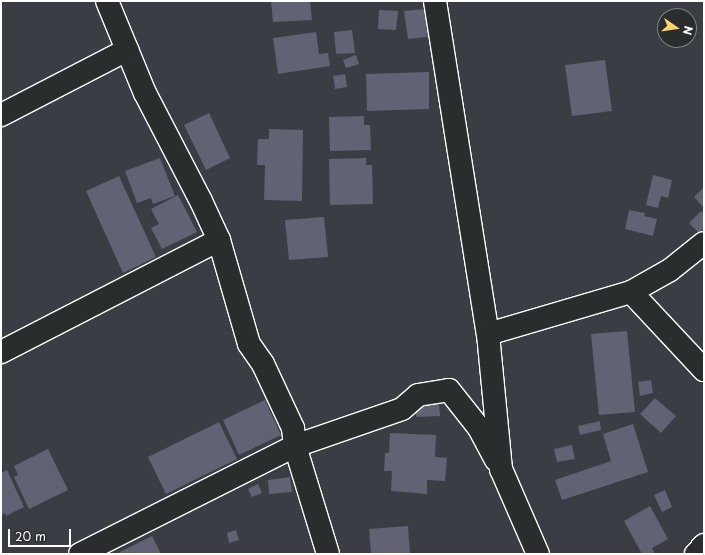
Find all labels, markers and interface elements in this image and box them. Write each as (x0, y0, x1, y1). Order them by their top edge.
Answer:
north arrow (657, 8, 697, 48)
text: N (679, 24, 697, 37)
scale bar (10, 521, 73, 547)
text: 20 m (15, 527, 46, 545)

